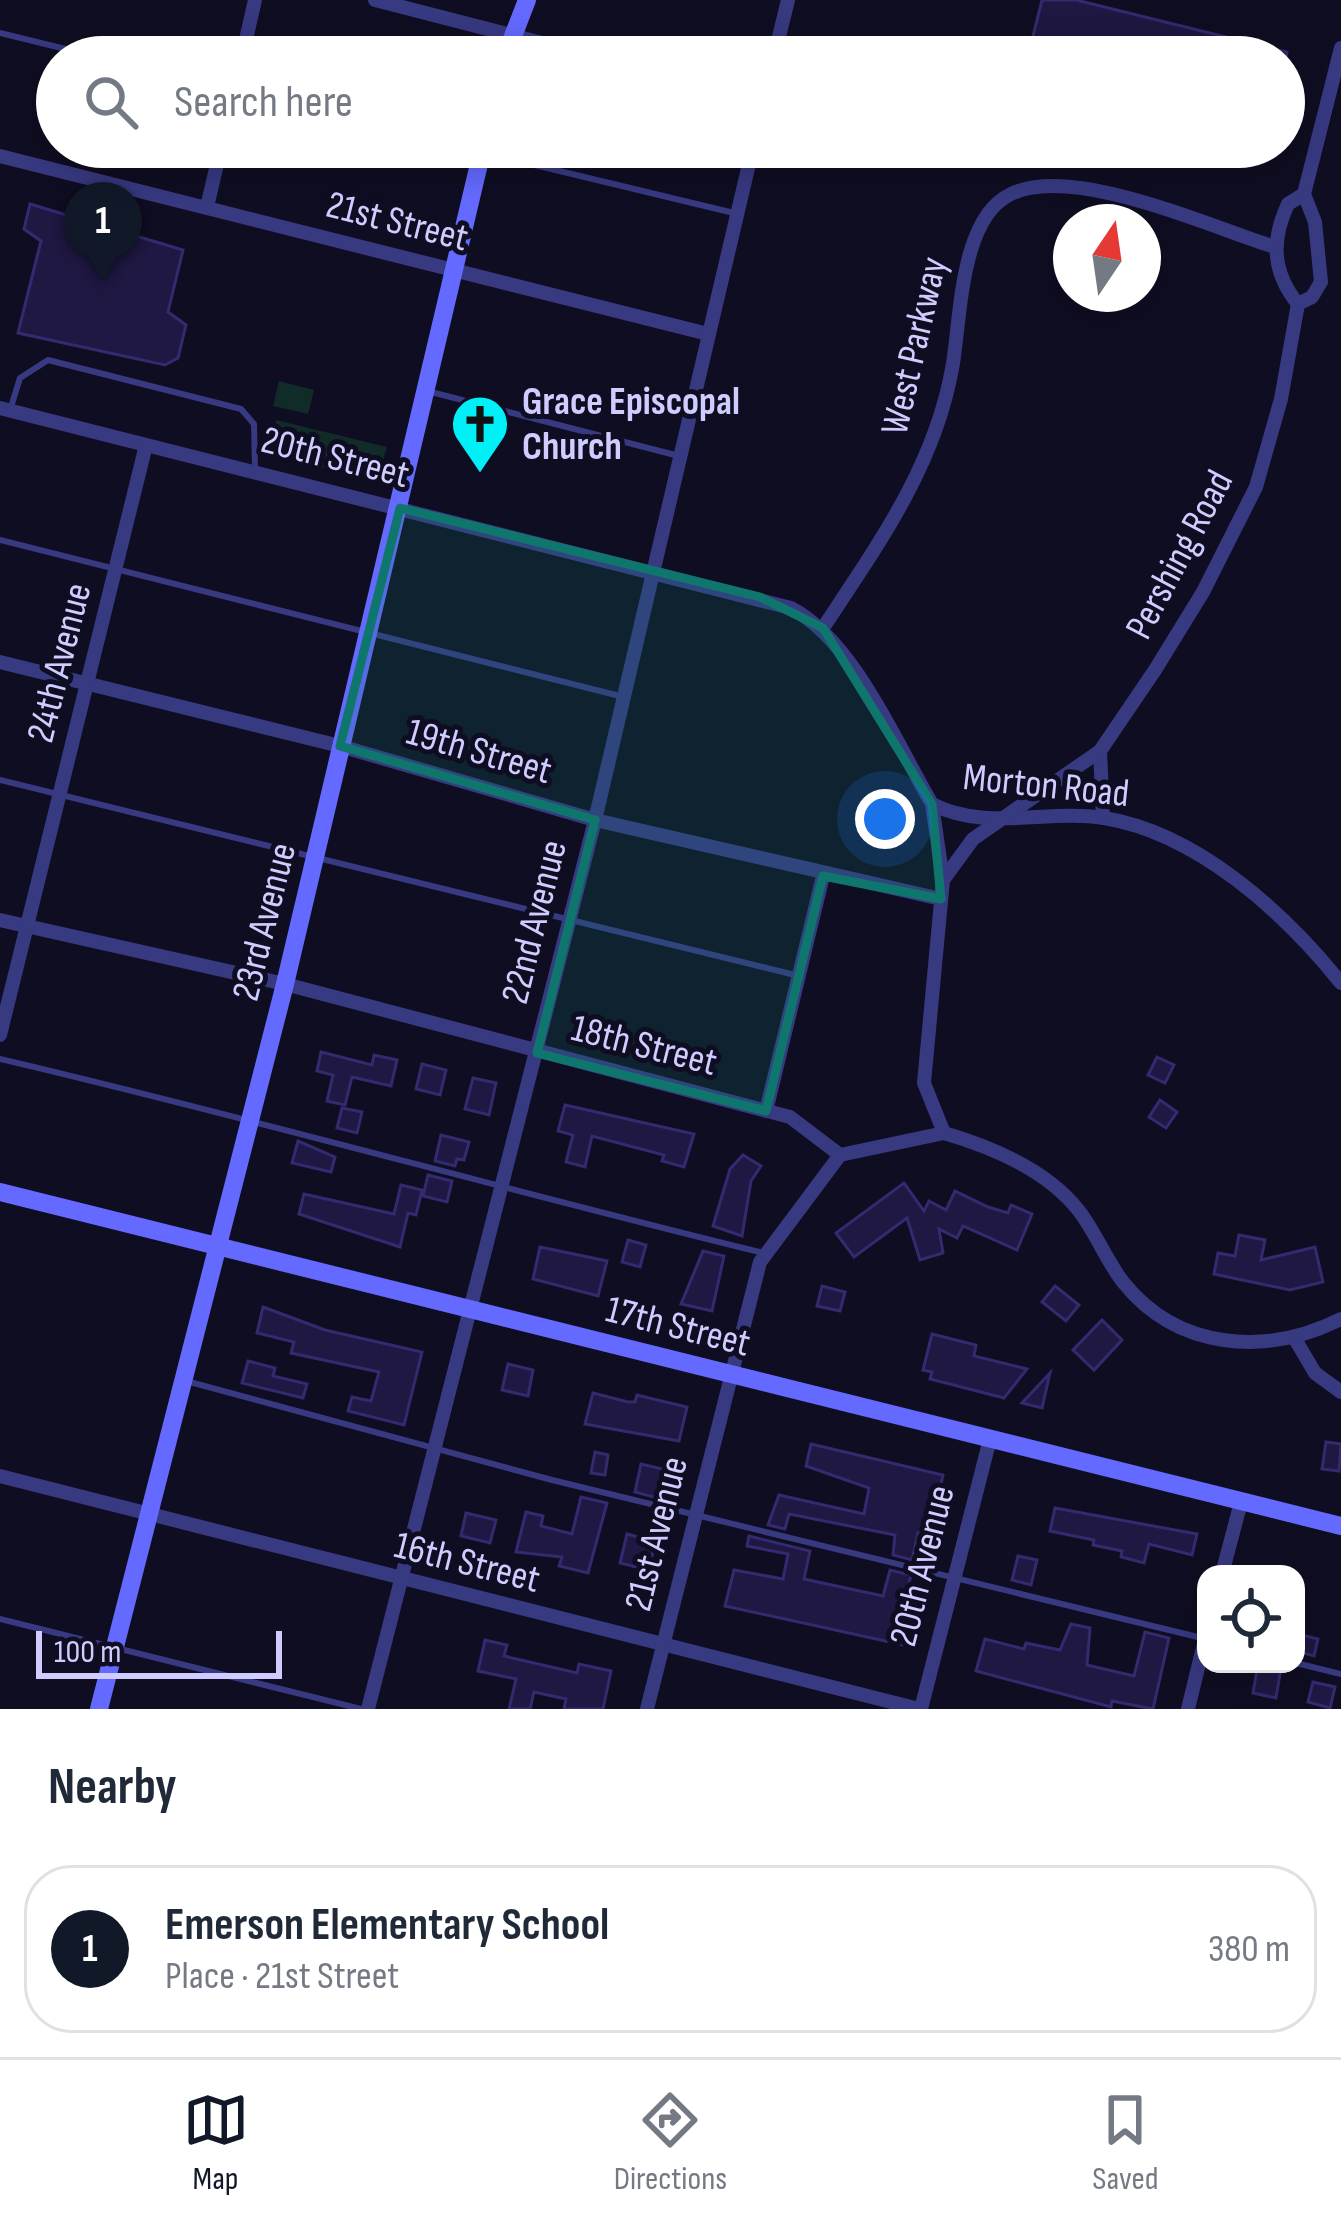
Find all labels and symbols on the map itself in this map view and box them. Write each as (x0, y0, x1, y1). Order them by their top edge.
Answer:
pin: 1 (64, 182, 142, 281)
street label: 21st Street (321, 182, 473, 262)
north arrow (1053, 204, 1161, 312)
street label: West Parkway (872, 253, 958, 439)
place label: Grace Episcopal Church (522, 379, 740, 471)
church icon: Grace Episcopal Church (449, 393, 511, 475)
street label: 20th Street (256, 417, 414, 499)
street label: Pershing Road (1116, 463, 1244, 647)
street label: 24th Avenue (18, 579, 102, 747)
street label: 19th Street (401, 709, 557, 795)
street label: Morton Road (961, 754, 1131, 818)
your location (855, 789, 915, 849)
street label: 22nd Avenue (492, 835, 578, 1009)
street label: 23rd Avenue (223, 838, 307, 1006)
street label: 18th Street (567, 1005, 721, 1087)
street label: 17th Street (601, 1286, 755, 1368)
street label: 21st Avenue (615, 1452, 699, 1616)
street label: 20th Avenue (880, 1481, 966, 1651)
street label: 16th Street (390, 1522, 544, 1604)
scale bar (36, 1625, 282, 1678)

